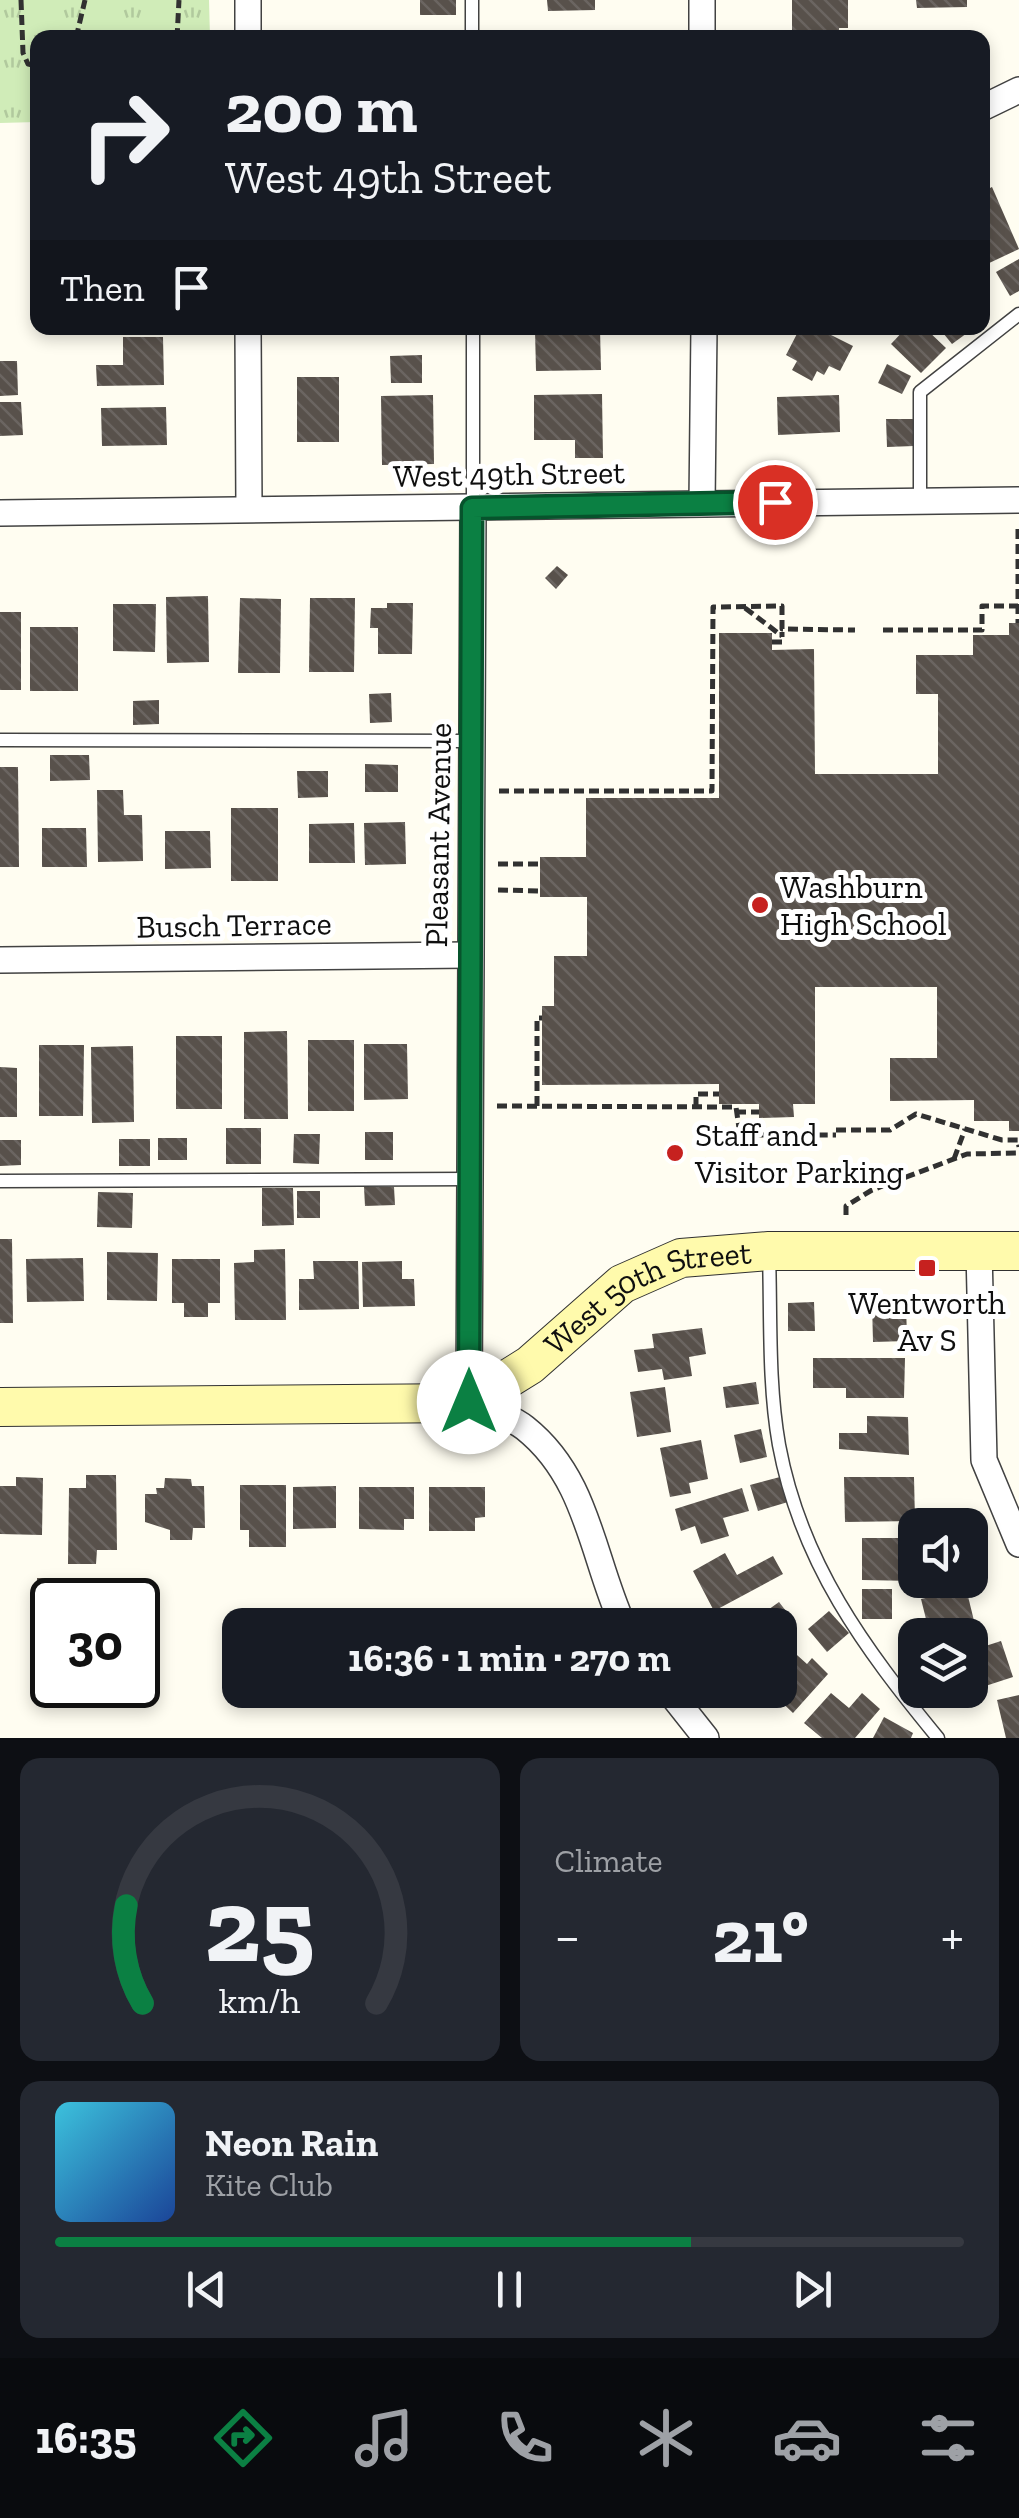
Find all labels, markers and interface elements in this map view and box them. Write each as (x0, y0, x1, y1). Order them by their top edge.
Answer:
text: 200 m (225, 66, 418, 150)
icon: right (60, 70, 190, 200)
text: West 49th Street (225, 151, 551, 205)
icon: arrive (164, 260, 219, 315)
text: Then (60, 265, 144, 311)
street label: West 49th Street (393, 453, 625, 495)
pin (733, 460, 818, 545)
icon: arrive (748, 475, 803, 530)
street label: Pleasant Avenue (417, 722, 459, 948)
place label: Washburn High School (780, 868, 947, 943)
marker: Washburn High School (749, 894, 771, 916)
street label: Busch Terrace (136, 904, 332, 946)
place label: Staff and Visitor Parking (694, 1116, 904, 1191)
marker: Staff and Visitor Parking (664, 1142, 686, 1164)
street label: West 50th Street (536, 1233, 753, 1363)
marker: Wentworth Av S (916, 1257, 938, 1279)
place label: Wentworth Av S (848, 1284, 1006, 1359)
position arrow (417, 1350, 521, 1454)
map controls (898, 1508, 988, 1708)
button: sound (898, 1508, 988, 1598)
speed limit sign: 30 (30, 1578, 160, 1708)
button: layers (898, 1618, 988, 1708)
text: 16:36 · 1 min · 270 m (348, 1635, 671, 1681)
text: Climate (555, 1842, 663, 1880)
text: 25 (205, 1863, 315, 1988)
text: 21° (712, 1891, 809, 1981)
text: − (555, 1903, 580, 1969)
text: + (941, 1903, 964, 1969)
text: km/h (219, 1979, 301, 2022)
text: Neon Rain (205, 2120, 378, 2166)
text: Kite Club (205, 2166, 333, 2204)
icon: previous (179, 2262, 234, 2317)
icon: pause (482, 2262, 537, 2317)
icon: next (785, 2262, 840, 2317)
icon: directions (208, 2403, 278, 2473)
icon: music (349, 2403, 419, 2473)
icon: phone (490, 2403, 560, 2473)
icon: climate (631, 2403, 701, 2473)
icon: car (772, 2403, 842, 2473)
icon: filters (913, 2403, 983, 2473)
text: 16:35 (36, 2411, 137, 2465)

